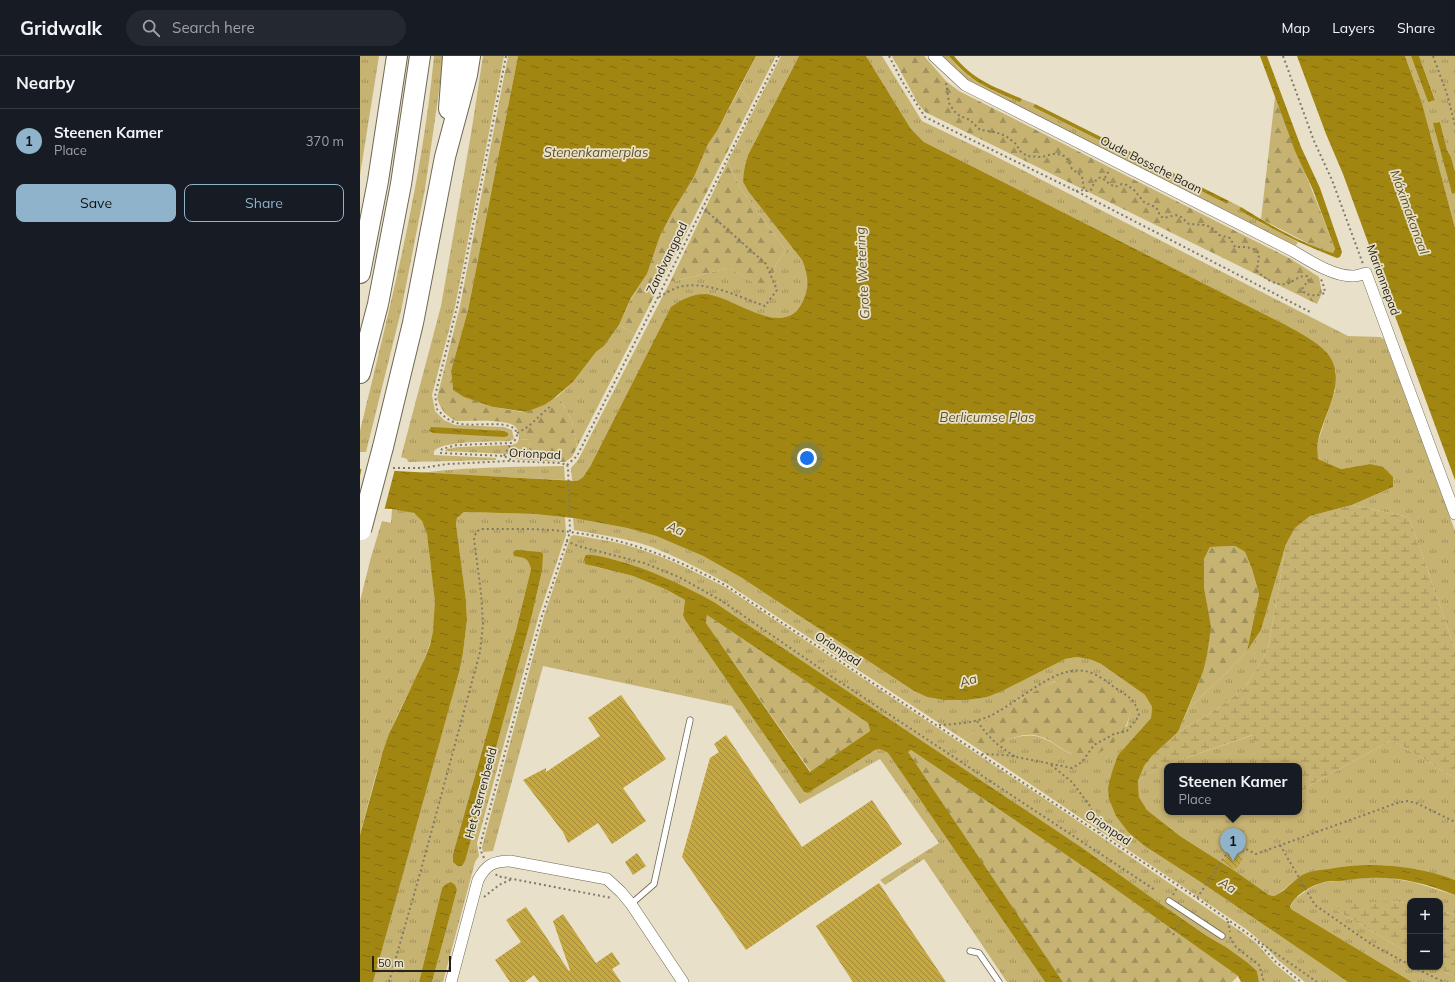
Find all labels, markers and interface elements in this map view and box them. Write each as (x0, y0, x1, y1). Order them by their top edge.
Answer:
search box (126, 10, 406, 46)
text: Gridwalk (20, 16, 102, 40)
icon: search (140, 17, 162, 39)
text: Search here (172, 18, 255, 37)
text: Map (1281, 19, 1310, 37)
text: Layers (1332, 19, 1375, 37)
text: Share (1397, 19, 1435, 37)
text: Nearby (16, 72, 75, 93)
text: Steenen Kamer (54, 123, 163, 142)
street label: Oude Bossche Baan (1098, 132, 1205, 197)
text: 1 (25, 133, 33, 149)
text: 370 m (306, 133, 344, 149)
text: Place (54, 142, 87, 158)
water label: Stenenkamerplas (544, 144, 648, 160)
water label: Máximakanaal (1387, 167, 1433, 257)
button: Save (16, 184, 176, 222)
button: Share (184, 184, 344, 222)
street label: Zandvangpad (643, 220, 690, 296)
water label: Grote Wetering (852, 226, 872, 319)
street label: Mariannepad (1364, 242, 1403, 317)
water label: Berlicumse Plas (940, 409, 1034, 425)
street label: Orionpad (509, 445, 561, 462)
your location (797, 448, 817, 468)
water label: Aa (664, 517, 687, 539)
street label: Orionpad (812, 628, 864, 669)
water label: Aa (956, 670, 979, 690)
street label: Het Sterrenbeeld (461, 746, 500, 840)
popup (1164, 763, 1302, 815)
text: Steenen Kamer (1179, 772, 1287, 791)
text: Place (1179, 791, 1211, 807)
street label: Orionpad (1083, 807, 1134, 848)
pin: 1 (1220, 828, 1246, 861)
water label: Aa (1216, 873, 1240, 897)
map controls (1407, 898, 1443, 970)
button: + (1407, 898, 1443, 934)
button: − (1407, 934, 1443, 970)
scale bar (372, 954, 451, 973)
text: 50 m (378, 956, 404, 970)

